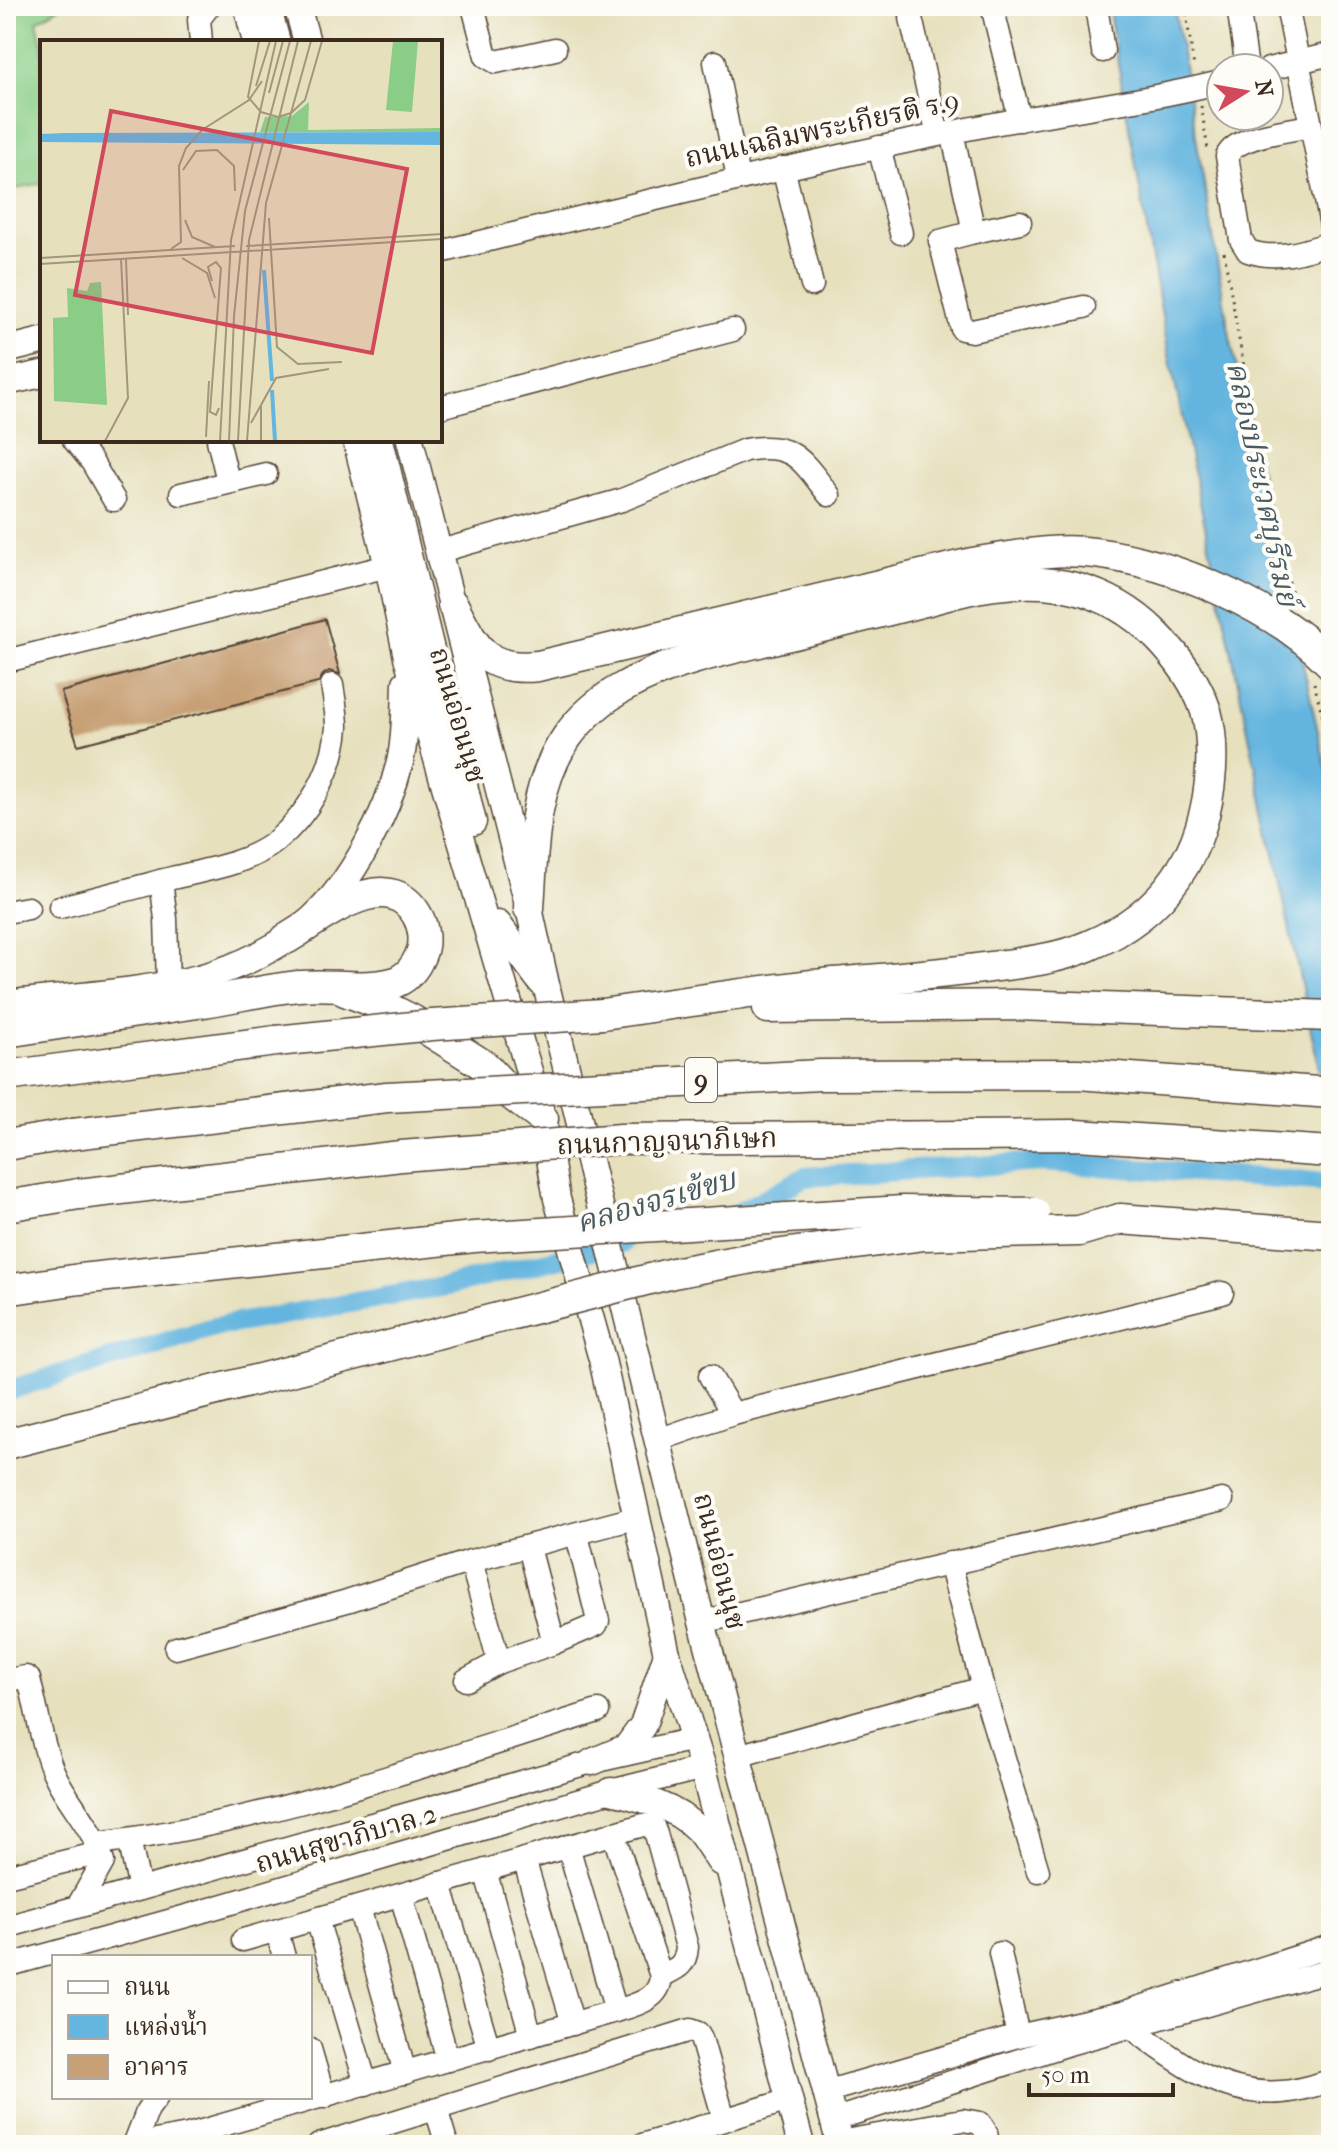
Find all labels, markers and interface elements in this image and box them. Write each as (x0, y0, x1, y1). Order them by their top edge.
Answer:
inset map (40, 40, 442, 442)
north arrow (1205, 52, 1285, 132)
text: N (1249, 78, 1278, 99)
street label: ถนนเฉลิมพระเกียรติ ร.9 (682, 84, 962, 174)
water label: คลองประเวศบุรีรมย์ (1218, 359, 1306, 616)
street label: ถนนอ่อนนุช (421, 643, 493, 787)
road number: 9 (685, 1058, 717, 1102)
street label: ถนนกาญจนาภิเษก (556, 1121, 778, 1161)
water label: คลองจรเข้ขบ (572, 1161, 742, 1240)
street label: ถนนอ่อนนุช (685, 1489, 753, 1633)
street label: ถนนสุขาภิบาล 2 (251, 1796, 441, 1882)
legend (52, 1955, 312, 2099)
text: ถนน (124, 1973, 170, 2001)
text: แหล่งน้ำ (124, 2009, 208, 2041)
scale bar (1029, 2047, 1173, 2097)
text: อาคาร (124, 2053, 189, 2081)
text: 50 m (1041, 2061, 1090, 2089)

